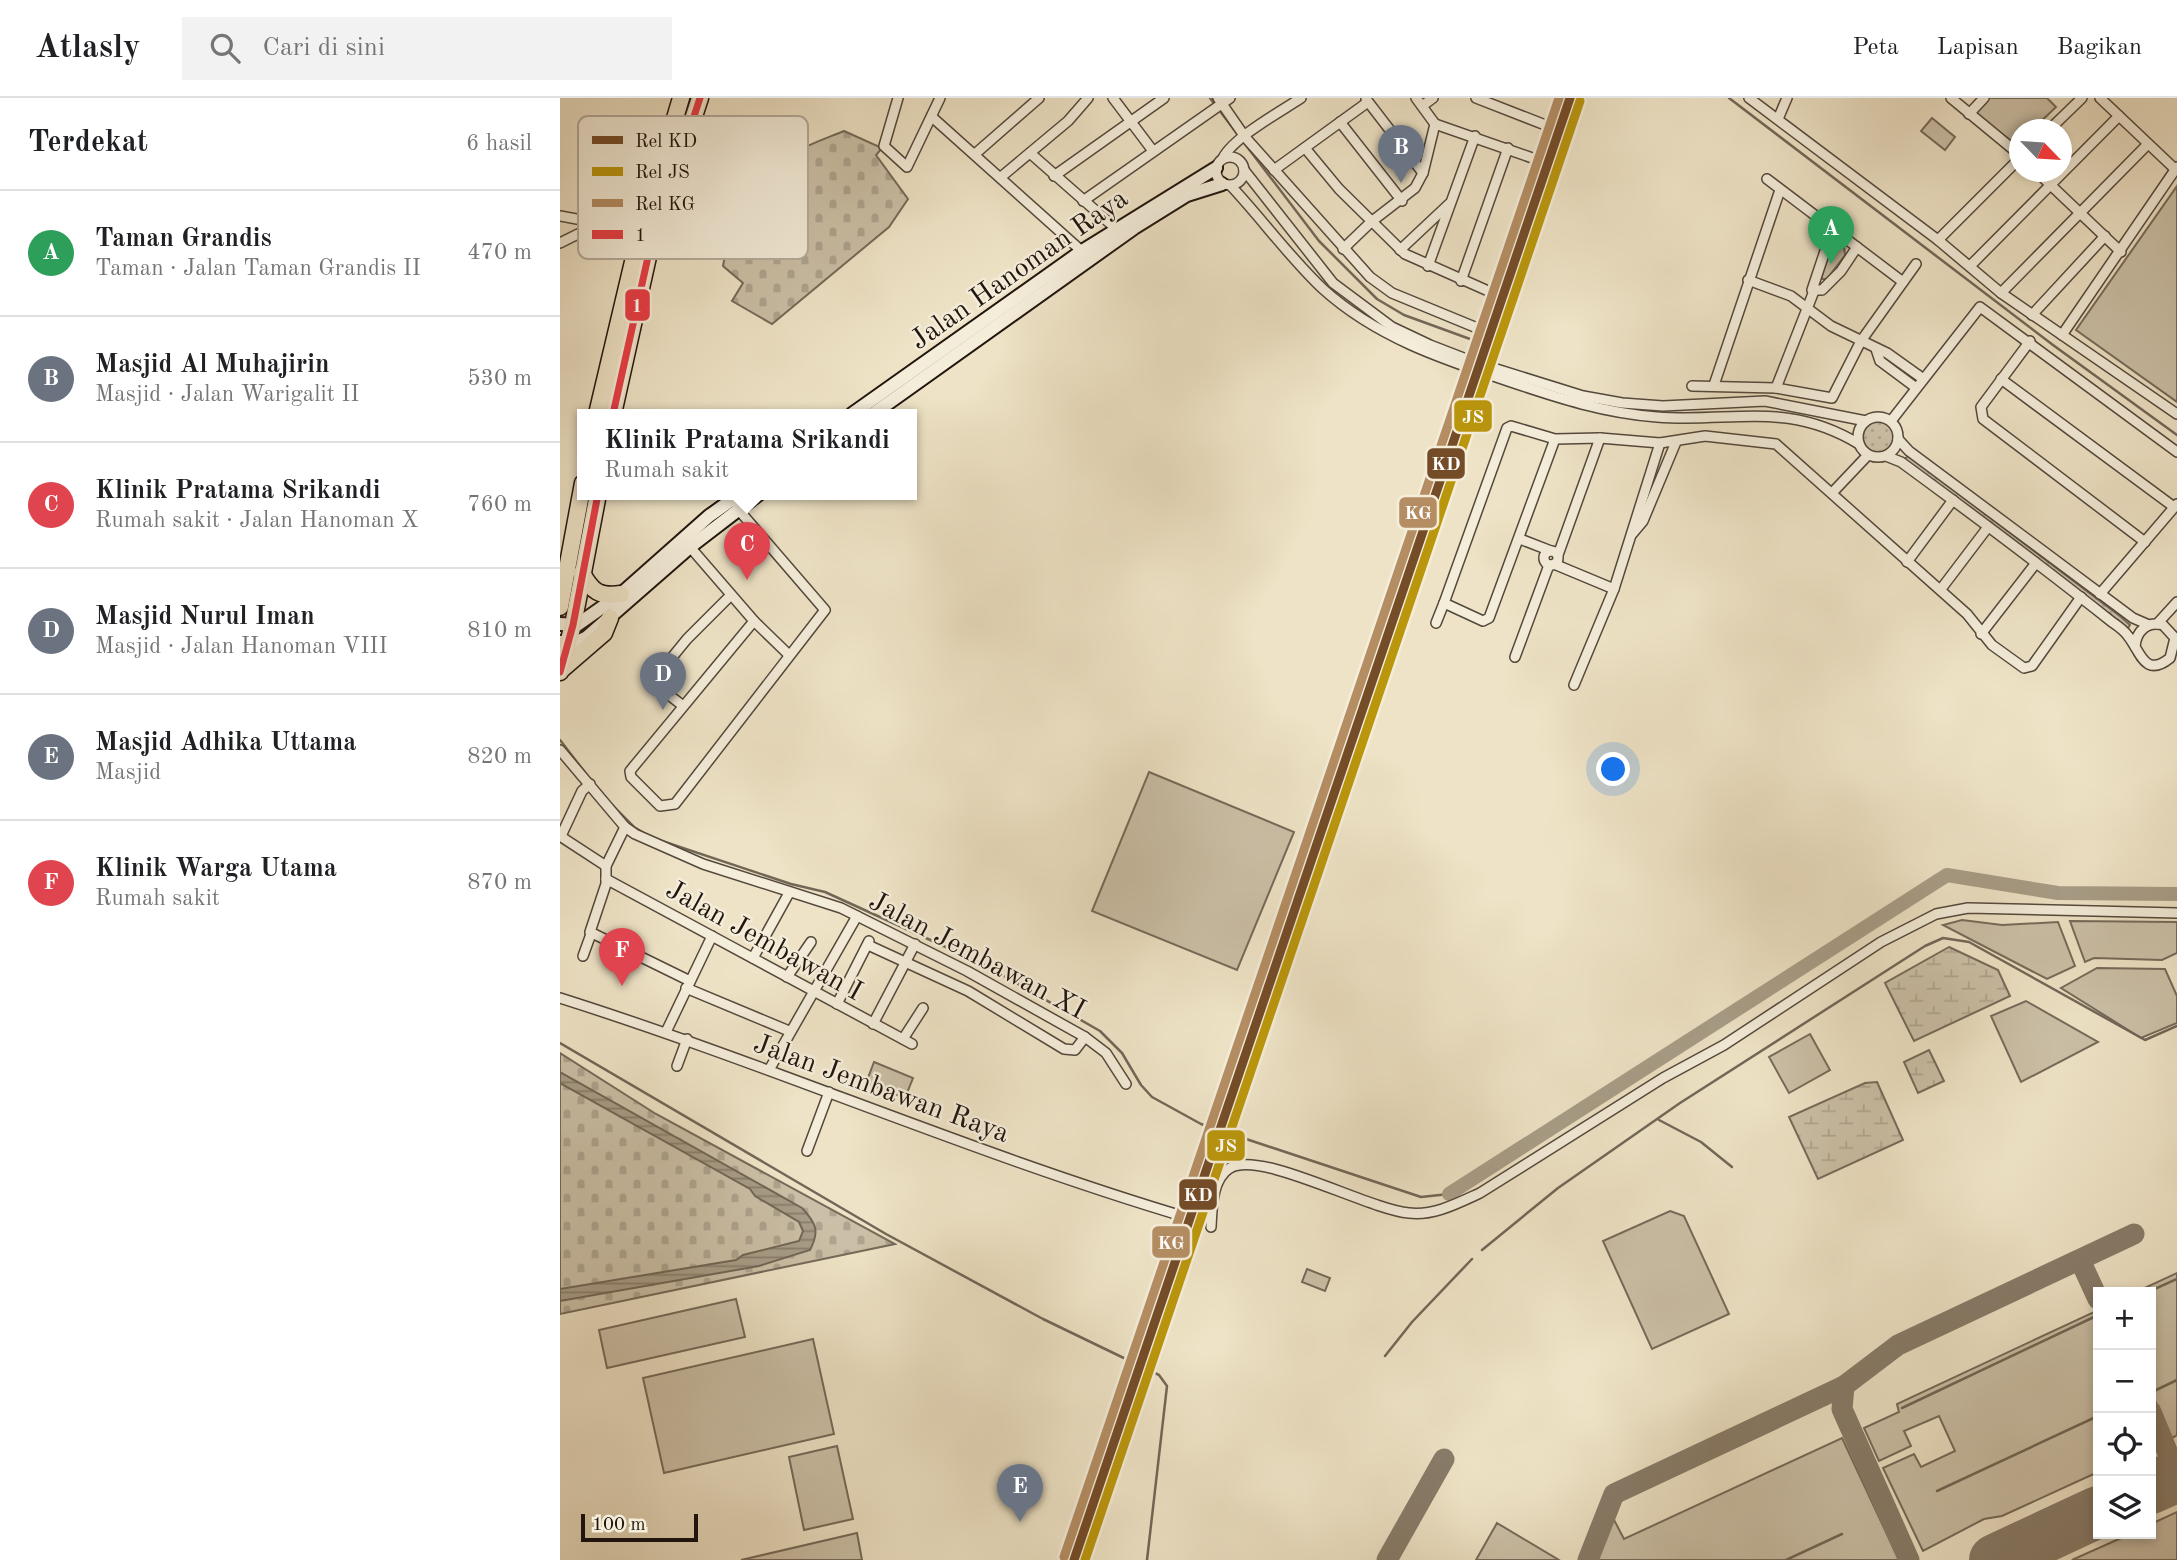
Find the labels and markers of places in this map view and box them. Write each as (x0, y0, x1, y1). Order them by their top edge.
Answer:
pin: B (1378, 125, 1424, 183)
pin: A (1808, 206, 1854, 264)
pin: C (724, 522, 770, 580)
pin: D (640, 652, 686, 710)
pin: F (599, 928, 645, 986)
pin: E (997, 1464, 1043, 1522)

